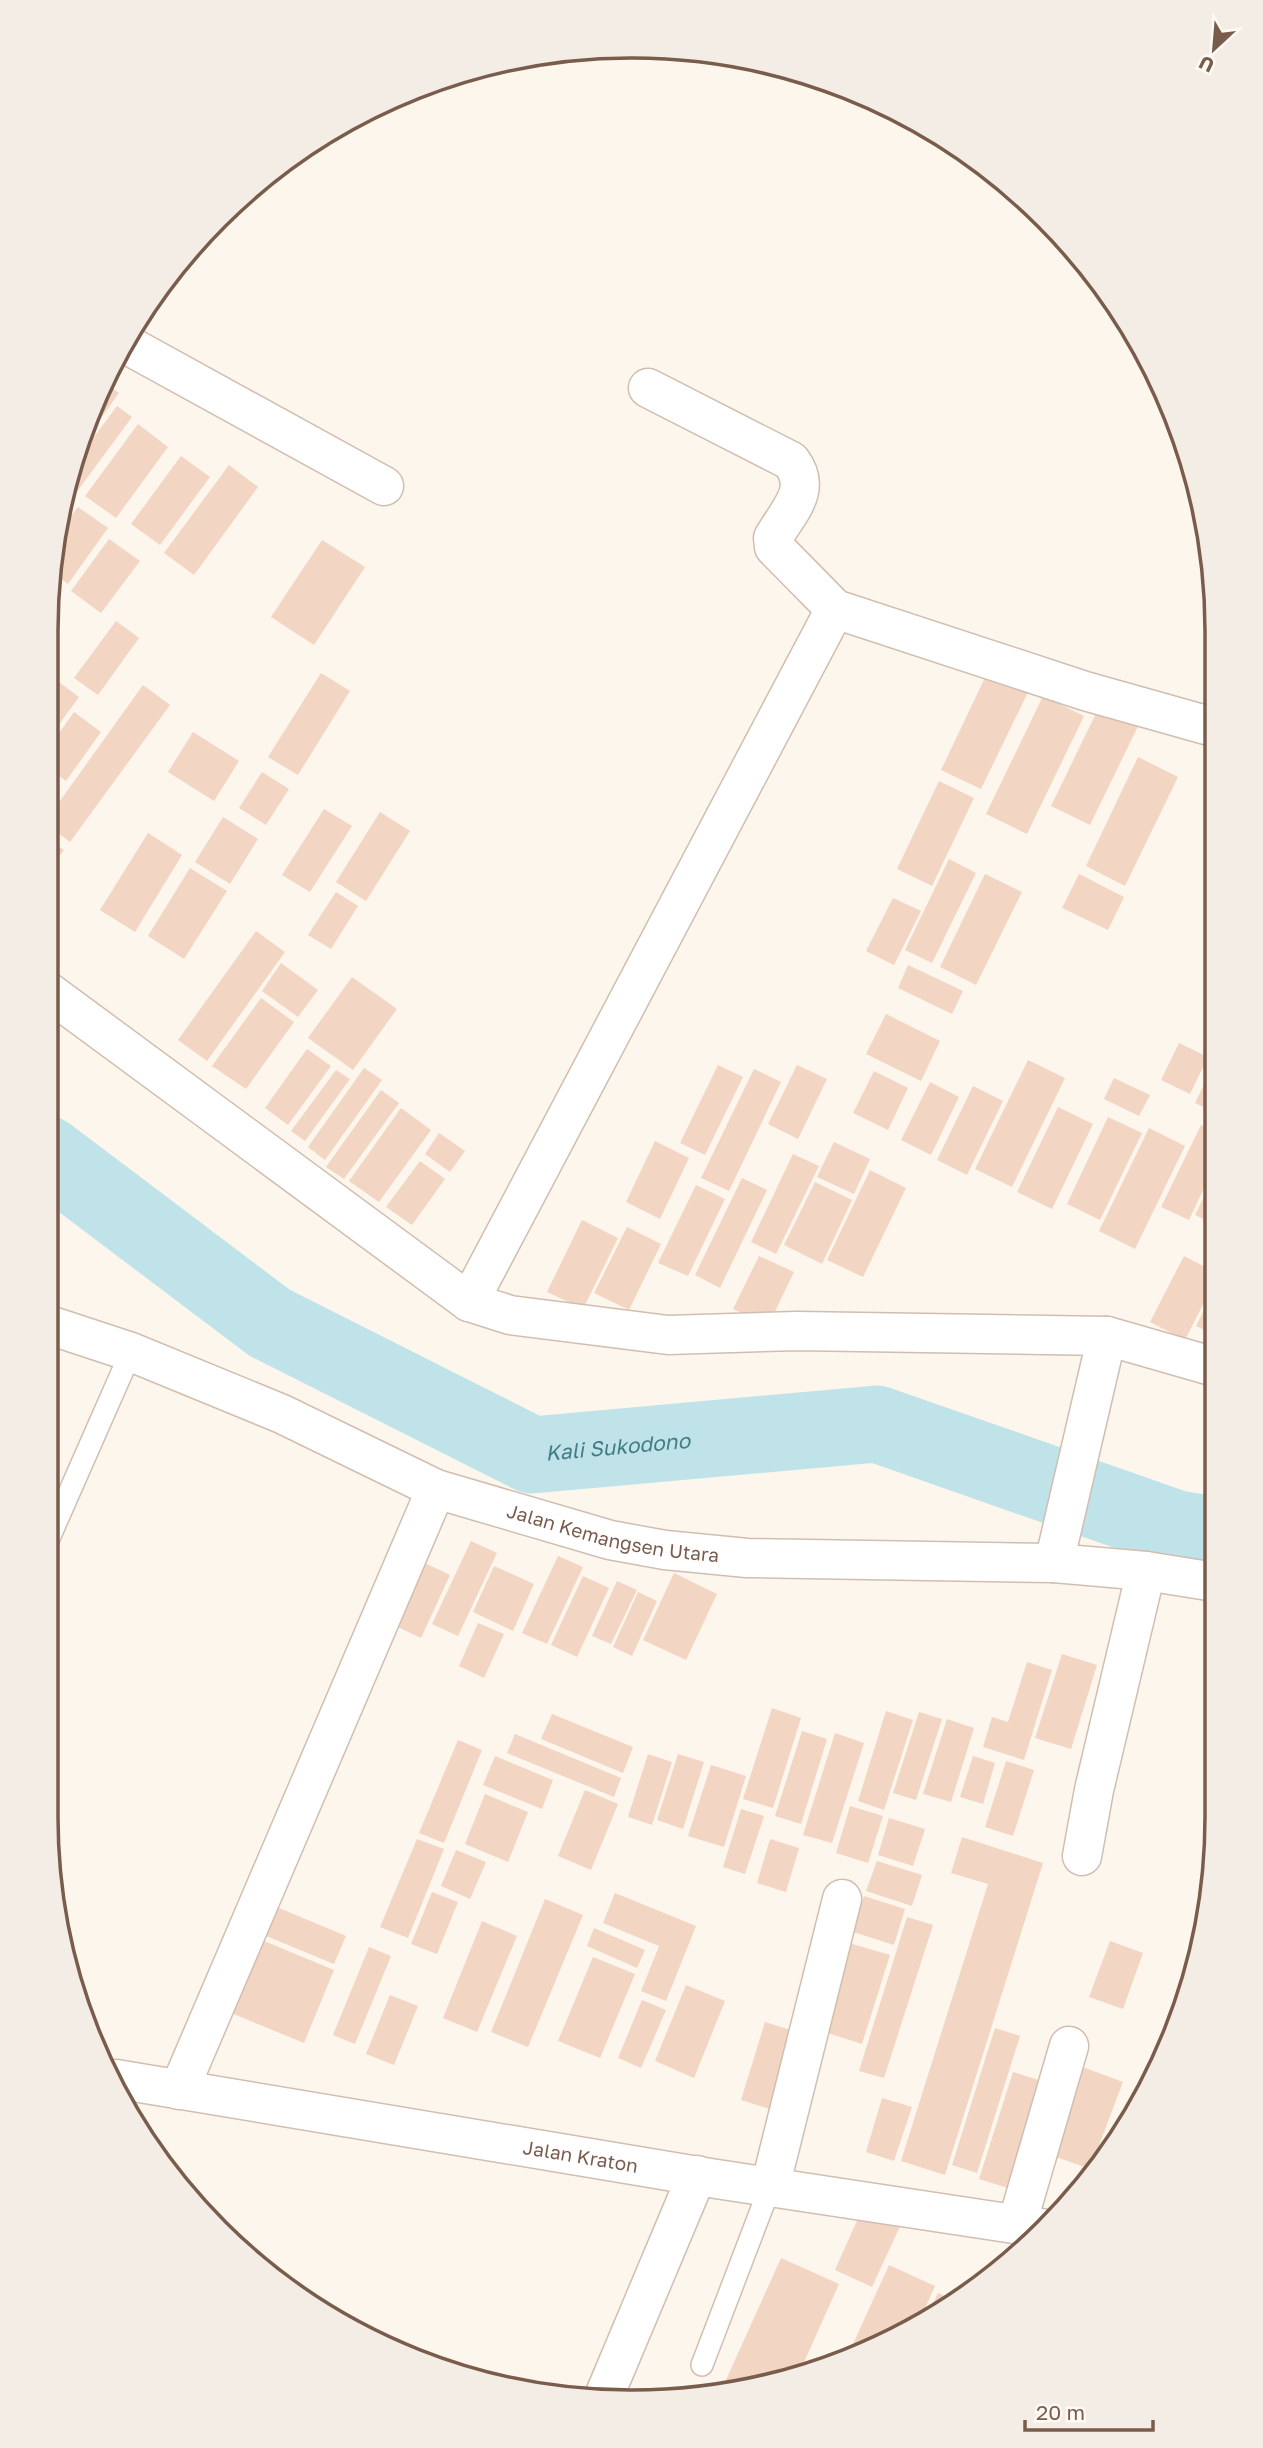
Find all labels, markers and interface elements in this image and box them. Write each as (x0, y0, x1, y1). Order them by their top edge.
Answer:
north arrow (1179, 14, 1249, 84)
text: U (1195, 51, 1218, 78)
water label: Kali Sukodono (544, 1427, 692, 1466)
street label: Jalan Kemangsen Utara (504, 1498, 720, 1566)
street label: Jalan Kraton (521, 2135, 640, 2177)
scale bar (1025, 2388, 1153, 2432)
text: 20 m (1036, 2399, 1085, 2425)

